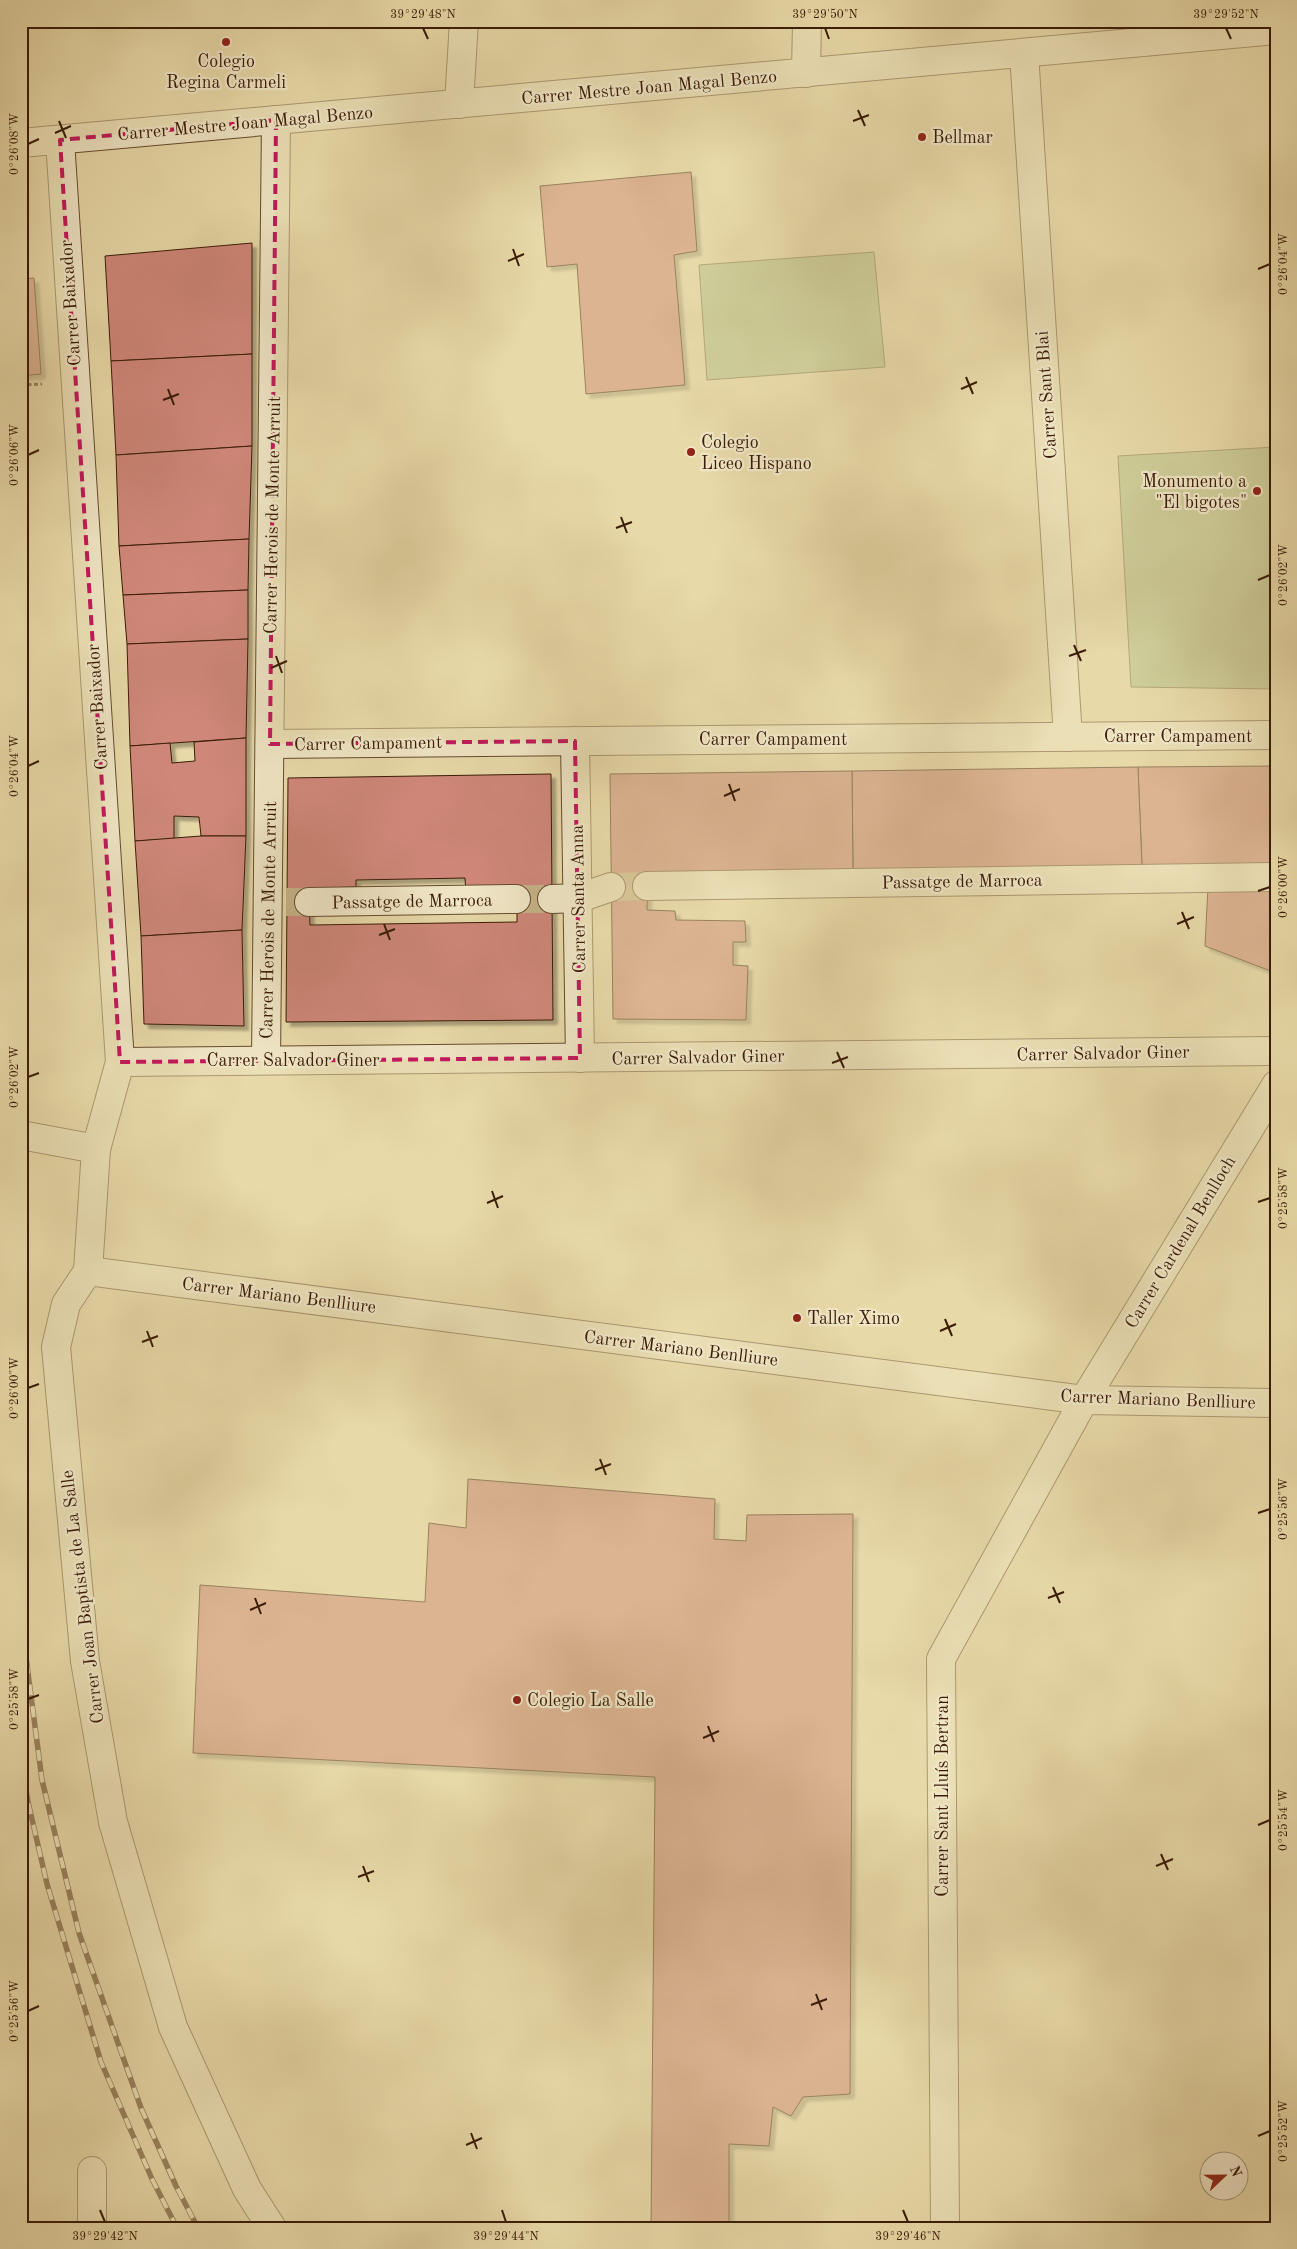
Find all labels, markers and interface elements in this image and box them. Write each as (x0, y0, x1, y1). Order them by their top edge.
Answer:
text: 39°29'50"N (792, 8, 858, 21)
text: 39°29'52"N (1193, 8, 1259, 21)
text: 39°29'48"N (390, 9, 456, 21)
marker: Colegio Regina Carmeli (220, 36, 232, 48)
place label: Colegio Regina Carmeli (166, 53, 286, 92)
street label: Carrer Mestre Joan Magal Benzo (520, 68, 778, 108)
street label: Carrer Mestre Joan Magal Benzo (116, 104, 374, 144)
text: 0°26'08"W (9, 113, 21, 175)
place label: Bellmar (932, 129, 994, 147)
marker: Bellmar (916, 131, 928, 143)
text: 0°26'04"W (1278, 233, 1290, 295)
street label: Carrer Baixador (58, 239, 84, 367)
street label: Carrer Sant Blai (1034, 330, 1060, 460)
street label: Carrer Herois de Monte Arruit (262, 396, 284, 634)
text: 0°26'06"W (9, 424, 21, 486)
place label: Colegio Liceo Hispano (701, 434, 812, 473)
marker: Colegio Liceo Hispano (685, 446, 697, 458)
place label: Monumento a "El bigotes" (1142, 473, 1247, 512)
marker: Monumento a "El bigotes" (1251, 485, 1263, 497)
text: 0°26'02"W (1278, 544, 1290, 606)
street label: Carrer Baixador (85, 643, 111, 771)
street label: Carrer Campament (1104, 728, 1252, 746)
street label: Carrer Campament (699, 731, 847, 749)
street label: Carrer Campament (294, 734, 442, 754)
text: 0°26'04"W (9, 735, 21, 797)
street label: Carrer Herois de Monte Arruit (258, 801, 280, 1039)
street label: Carrer Santa Anna (569, 824, 589, 973)
text: 0°26'00"W (1278, 856, 1290, 918)
street label: Passatge de Marroca (881, 872, 1043, 892)
street label: Passatge de Marroca (331, 892, 493, 912)
street label: Carrer Salvador Giner (1016, 1043, 1190, 1065)
text: 0°26'02"W (9, 1046, 21, 1108)
street label: Carrer Salvador Giner (611, 1047, 785, 1069)
street label: Carrer Salvador Giner (206, 1052, 380, 1070)
street label: Carrer Cardenal Benlloch (1122, 1153, 1240, 1332)
text: 0°25'58"W (1277, 1167, 1290, 1229)
street label: Carrer Mariano Benlliure (181, 1275, 377, 1317)
place label: Taller Ximo (807, 1310, 900, 1328)
marker: Taller Ximo (791, 1312, 803, 1324)
street label: Carrer Mariano Benlliure (583, 1328, 779, 1370)
text: 0°26'00"W (9, 1357, 21, 1419)
street label: Carrer Mariano Benlliure (1060, 1388, 1256, 1412)
street label: Carrer Joan Baptista de La Salle (59, 1469, 107, 1725)
text: 0°25'56"W (1277, 1478, 1290, 1540)
text: 0°25'58"W (8, 1668, 21, 1730)
place label: Colegio La Salle (527, 1692, 654, 1710)
marker: Colegio La Salle (511, 1694, 523, 1706)
street label: Carrer Sant Lluís Bertran (934, 1695, 952, 1897)
text: 0°25'54"W (1277, 1789, 1290, 1851)
text: 0°25'56"W (8, 1980, 21, 2042)
text: 0°25'52"W (1277, 2100, 1290, 2162)
north arrow (1200, 2152, 1250, 2202)
text: N (1227, 2164, 1244, 2179)
text: 39°29'42"N (72, 2231, 138, 2243)
text: 39°29'44"N (473, 2231, 539, 2243)
text: 39°29'46"N (875, 2231, 941, 2243)

